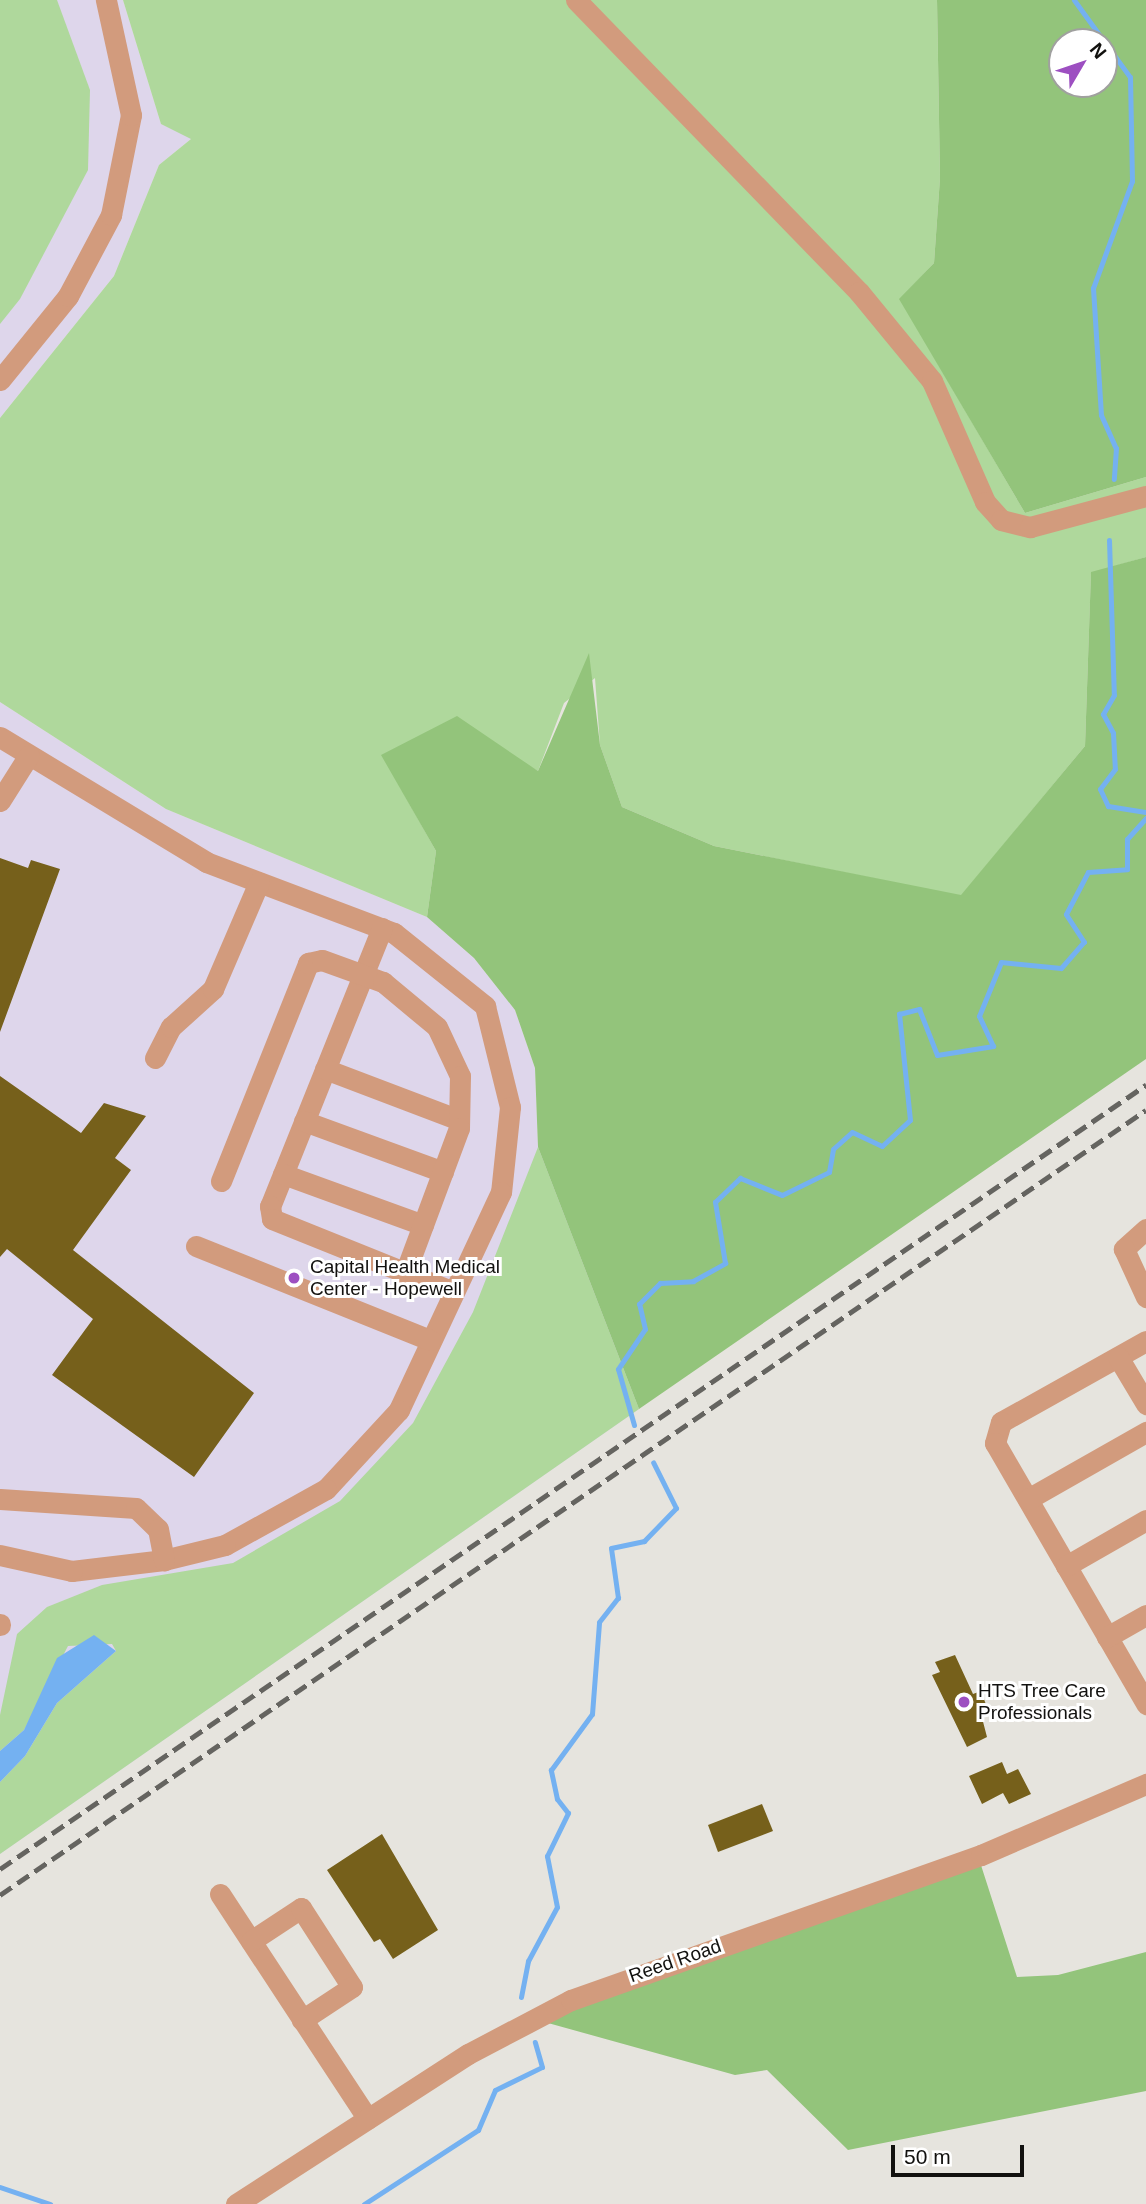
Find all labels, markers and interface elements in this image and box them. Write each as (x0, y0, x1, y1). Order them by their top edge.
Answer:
north arrow (1048, 28, 1118, 98)
text: N (1086, 39, 1111, 63)
place label: Capital Health Medical Center - Hopewell (310, 1256, 500, 1300)
marker: Capital Health Medical Center - Hopewell (284, 1268, 304, 1288)
place label: HTS Tree Care Professionals (978, 1680, 1106, 1724)
marker: HTS Tree Care Professionals (956, 1694, 972, 1710)
street label: Reed Road (626, 1935, 724, 1987)
scale bar (894, 2130, 1027, 2174)
text: 50 m (904, 2145, 951, 2168)

